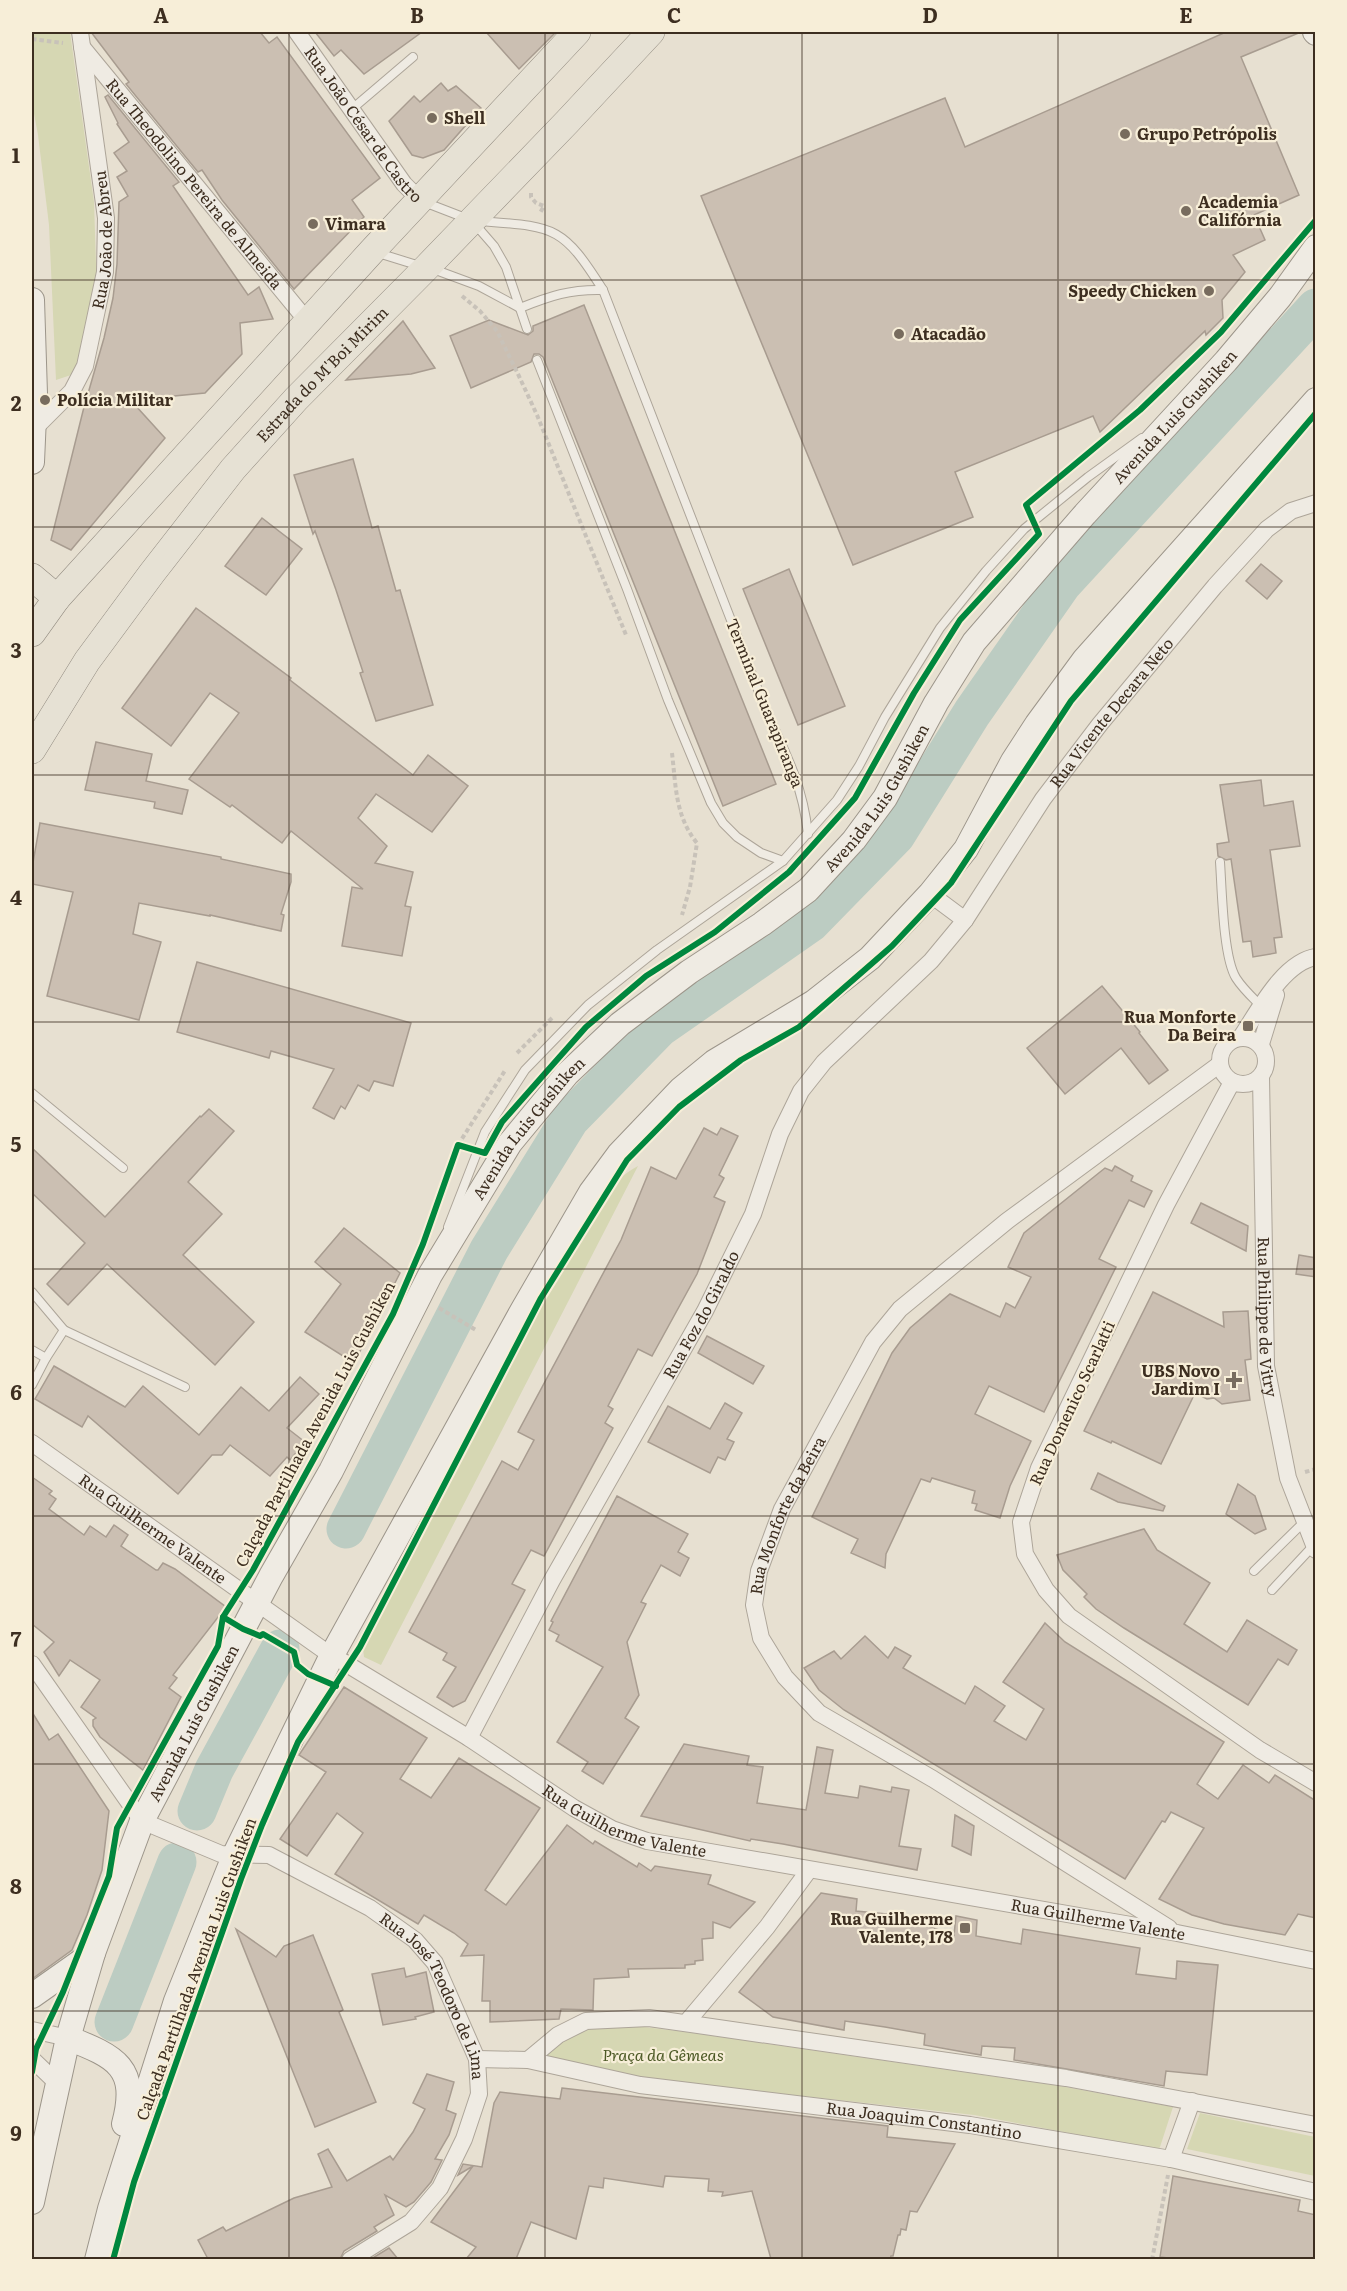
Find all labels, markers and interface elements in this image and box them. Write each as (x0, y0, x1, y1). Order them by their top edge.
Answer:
text: A (153, 0, 169, 29)
text: B (410, 0, 424, 29)
text: C (667, 0, 681, 29)
text: D (922, 0, 938, 29)
text: E (1179, 0, 1193, 29)
street label: Rua João César de Castro (299, 41, 429, 207)
street label: Rua Theodolino Pereira de Almeida (101, 72, 289, 294)
place label: Shell (444, 105, 486, 129)
marker: Shell (425, 111, 439, 125)
place label: Grupo Petrópolis (1137, 121, 1277, 145)
marker: Grupo Petrópolis (1118, 127, 1132, 141)
text: 1 (12, 139, 20, 169)
street label: Rua João de Abreu (84, 169, 117, 311)
place label: Academia Califórnia (1198, 189, 1282, 231)
marker: Academia Califórnia (1179, 204, 1193, 218)
place label: Vimara (325, 211, 386, 235)
marker: Vimara (306, 217, 320, 231)
place label: Speedy Chicken (1068, 278, 1197, 302)
marker: Speedy Chicken (1202, 284, 1216, 298)
street label: Estrada do M'Boi Mirim (250, 300, 393, 447)
place label: Atacadão (911, 321, 986, 345)
marker: Atacadão (892, 327, 906, 341)
street label: Avenida Luis Gushiken (1106, 343, 1242, 488)
text: 2 (11, 387, 22, 417)
place label: Polícia Militar (57, 387, 173, 411)
marker: Polícia Militar (38, 393, 52, 407)
street label: Terminal Guarapiranga (721, 614, 811, 791)
street label: Rua Vicente Decara Neto (1043, 632, 1178, 792)
text: 3 (10, 634, 22, 664)
street label: Avenida Luis Gushiken (818, 719, 934, 877)
text: 4 (10, 881, 22, 911)
place label: Rua Monforte Da Beira (1124, 1004, 1237, 1046)
marker: Rua Monforte Da Beira (1241, 1019, 1255, 1033)
street label: Avenida Luis Gushiken (466, 1050, 590, 1204)
text: 5 (11, 1128, 22, 1158)
street label: Rua Philippe de Vitry (1253, 1236, 1285, 1400)
street label: Rua Foz do Giraldo (656, 1246, 744, 1383)
street label: Calçada Partilhada Avenida Luis Gushiken (228, 1276, 400, 1571)
street label: Rua Domenico Scarlatti (1022, 1316, 1120, 1489)
place label: UBS Novo Jardim I (1141, 1358, 1220, 1400)
marker: UBS Novo Jardim I (1225, 1371, 1243, 1389)
text: 6 (10, 1376, 22, 1406)
street label: Rua Monforte da Beira (743, 1431, 831, 1596)
street label: Rua Guilherme Valente (74, 1467, 232, 1589)
text: 7 (11, 1623, 22, 1653)
street label: Avenida Luis Gushiken (141, 1639, 244, 1805)
street label: Rua Guilherme Valente (538, 1777, 708, 1862)
street label: Calçada Partilhada Avenida Luis Gushiken (129, 1813, 261, 2124)
text: 8 (10, 1870, 22, 1900)
street label: Rua Guilherme Valente (1009, 1891, 1188, 1945)
street label: Rua José Teodoro de Lima (375, 1906, 491, 2081)
place label: Rua Guilherme Valente, 178 (830, 1906, 954, 1948)
marker: Rua Guilherme Valente, 178 (958, 1921, 972, 1935)
park label: Praça da Gêmeas (602, 2042, 724, 2066)
street label: Rua Joaquim Constantino (825, 2095, 1024, 2145)
text: 9 (10, 2117, 22, 2147)

